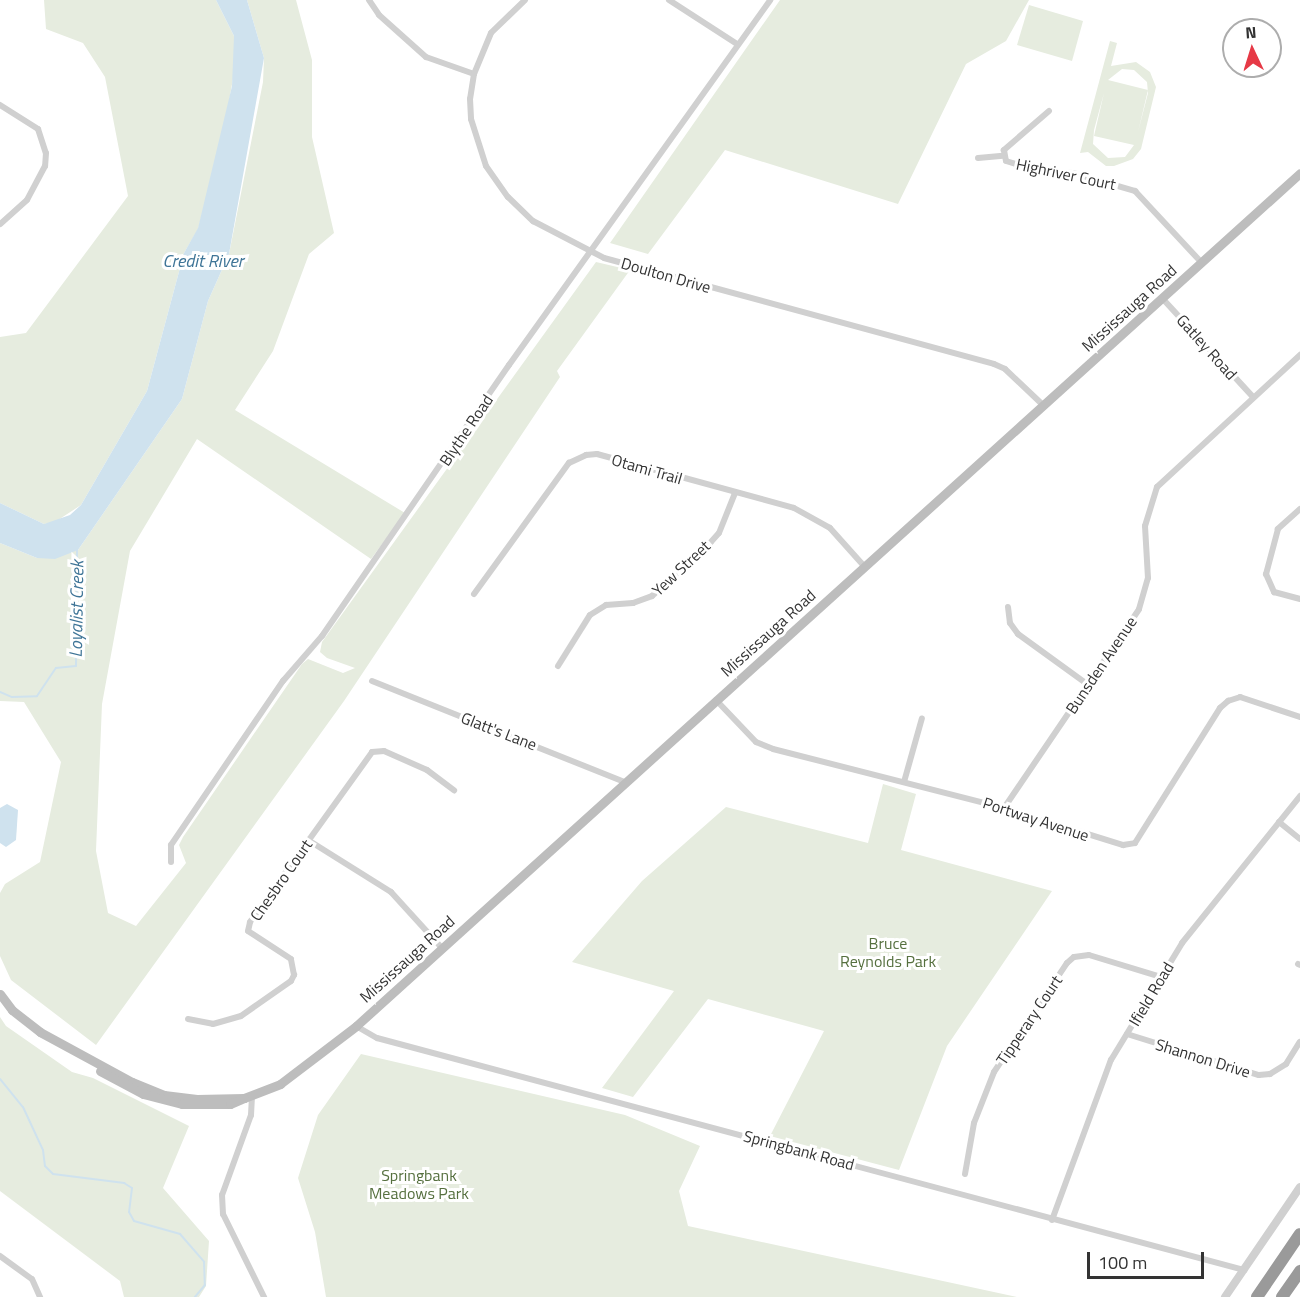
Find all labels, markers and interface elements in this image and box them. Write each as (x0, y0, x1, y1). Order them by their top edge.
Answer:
north arrow (1222, 18, 1282, 78)
text: N (1245, 20, 1257, 44)
street label: Highriver Court (1014, 154, 1118, 194)
water label: Credit River (162, 250, 244, 272)
street label: Doulton Drive (619, 253, 713, 297)
street label: Mississauga Road (1078, 260, 1180, 356)
street label: Gatley Road (1173, 310, 1241, 384)
street label: Blythe Road (435, 391, 497, 469)
street label: Otami Trail (610, 450, 684, 488)
street label: Yew Street (648, 536, 714, 600)
water label: Loyalist Creek (65, 560, 89, 658)
street label: Mississauga Road (717, 585, 819, 681)
street label: Bunsden Avenue (1061, 613, 1141, 717)
street label: Glatt's Lane (459, 708, 539, 754)
street label: Portway Avenue (981, 793, 1091, 845)
street label: Chesbro Court (246, 835, 316, 925)
street label: Mississauga Road (356, 911, 458, 1007)
park label: Bruce Reynolds Park (840, 933, 936, 971)
street label: Ifield Road (1124, 959, 1178, 1029)
street label: Tipperary Court (992, 972, 1066, 1068)
street label: Shannon Drive (1153, 1034, 1253, 1082)
street label: Springbank Road (742, 1126, 856, 1174)
park label: Springbank Meadows Park (369, 1165, 469, 1203)
scale bar (1090, 1240, 1207, 1278)
text: 100 m (1098, 1249, 1147, 1276)

